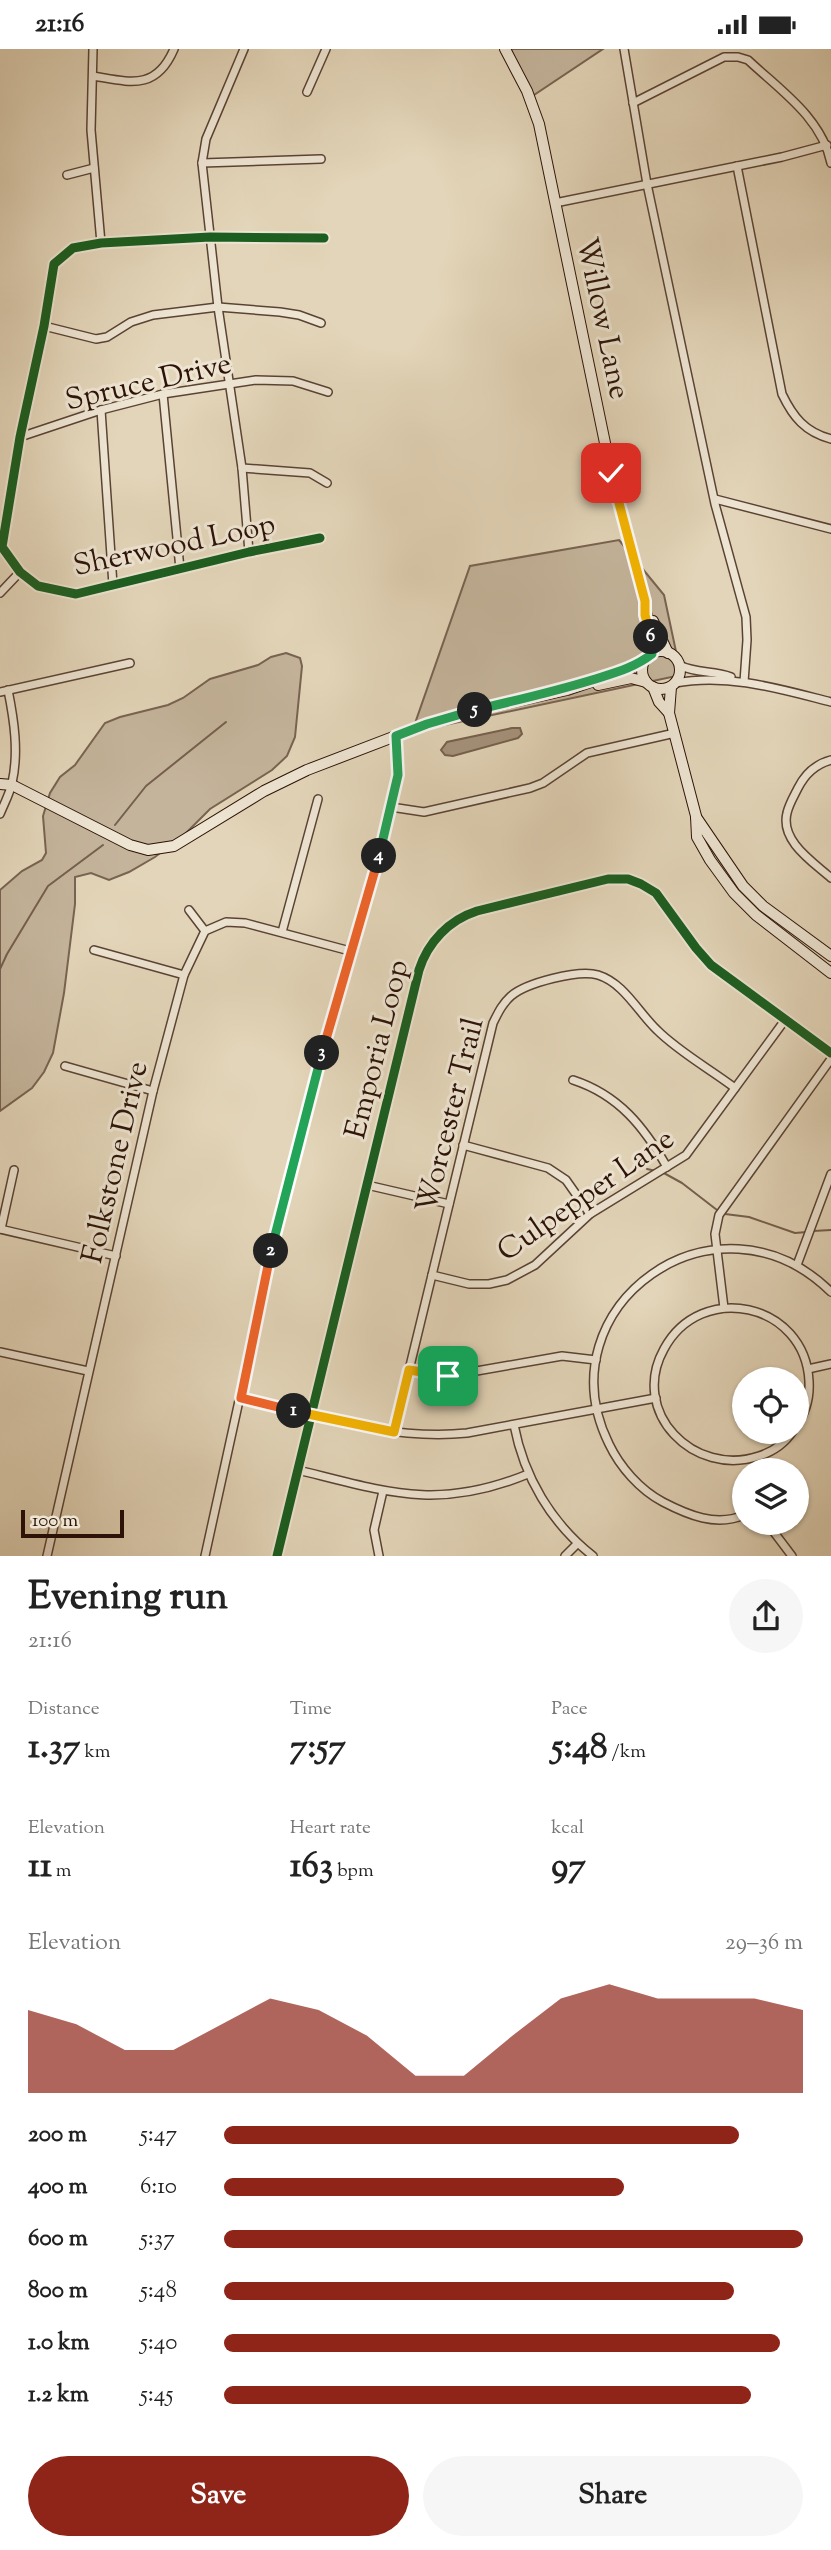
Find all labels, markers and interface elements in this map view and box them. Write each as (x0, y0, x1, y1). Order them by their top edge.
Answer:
text: 21:16 (35, 6, 85, 43)
street label: Willow Lane (563, 234, 640, 403)
street label: Spruce Drive (61, 343, 236, 423)
pin (581, 443, 641, 503)
icon: check (592, 454, 630, 492)
street label: Sherwood Loop (70, 504, 279, 589)
pin: 6 (634, 619, 668, 655)
text: 6 (646, 623, 655, 650)
pin: 5 (458, 693, 492, 727)
text: 5 (471, 696, 478, 723)
pin: 4 (362, 839, 396, 873)
text: 4 (374, 842, 383, 869)
street label: Emporia Loop (335, 956, 421, 1144)
street label: Worcester Trail (406, 1014, 496, 1218)
pin: 3 (304, 1035, 340, 1070)
text: 3 (318, 1039, 325, 1066)
street label: Folkstone Drive (72, 1057, 161, 1268)
street label: Culpepper Lane (489, 1119, 684, 1273)
pin: 2 (254, 1233, 288, 1269)
text: 2 (266, 1237, 275, 1264)
pin (418, 1346, 478, 1406)
icon: arrive (429, 1357, 467, 1395)
map controls (732, 1367, 809, 1535)
button: locate (732, 1367, 809, 1444)
pin: 1 (276, 1393, 312, 1429)
text: 1 (290, 1397, 297, 1424)
button: layers (732, 1458, 809, 1535)
scale bar (21, 1507, 124, 1539)
text: 100 m (32, 1508, 78, 1535)
text: Evening run (28, 1572, 228, 1626)
button: share (729, 1579, 803, 1653)
text: 21:16 (28, 1625, 72, 1658)
text: Distance (28, 1696, 100, 1723)
text: Time (290, 1696, 332, 1723)
text: Pace (551, 1696, 588, 1723)
text: 1.37 (28, 1723, 80, 1774)
text: 7:57 (290, 1723, 346, 1774)
text: 5:48 (551, 1723, 608, 1774)
text: km (80, 1739, 111, 1766)
text: /km (608, 1739, 646, 1766)
text: Elevation (28, 1815, 105, 1842)
text: Heart rate (290, 1815, 371, 1842)
text: kcal (551, 1815, 584, 1842)
text: 11 (28, 1842, 52, 1893)
text: 163 (290, 1842, 333, 1893)
text: 97 (551, 1842, 586, 1893)
text: m (52, 1858, 72, 1885)
text: bpm (333, 1858, 374, 1885)
text: Elevation (28, 1927, 121, 1960)
text: 29–36 m (725, 1927, 803, 1960)
text: 200 m (28, 2119, 87, 2152)
text: 5:47 (140, 2119, 177, 2152)
text: 400 m (28, 2171, 88, 2204)
text: 6:10 (140, 2171, 177, 2204)
text: 600 m (28, 2223, 88, 2256)
text: 5:37 (140, 2223, 175, 2256)
text: 800 m (28, 2275, 88, 2308)
text: 5:48 (140, 2275, 177, 2308)
text: 1.0 km (28, 2327, 90, 2360)
text: 5:40 (140, 2327, 177, 2360)
text: 1.2 km (28, 2379, 89, 2412)
text: 5:45 (140, 2379, 173, 2412)
button: Save (28, 2456, 409, 2536)
button: Share (423, 2456, 803, 2536)

